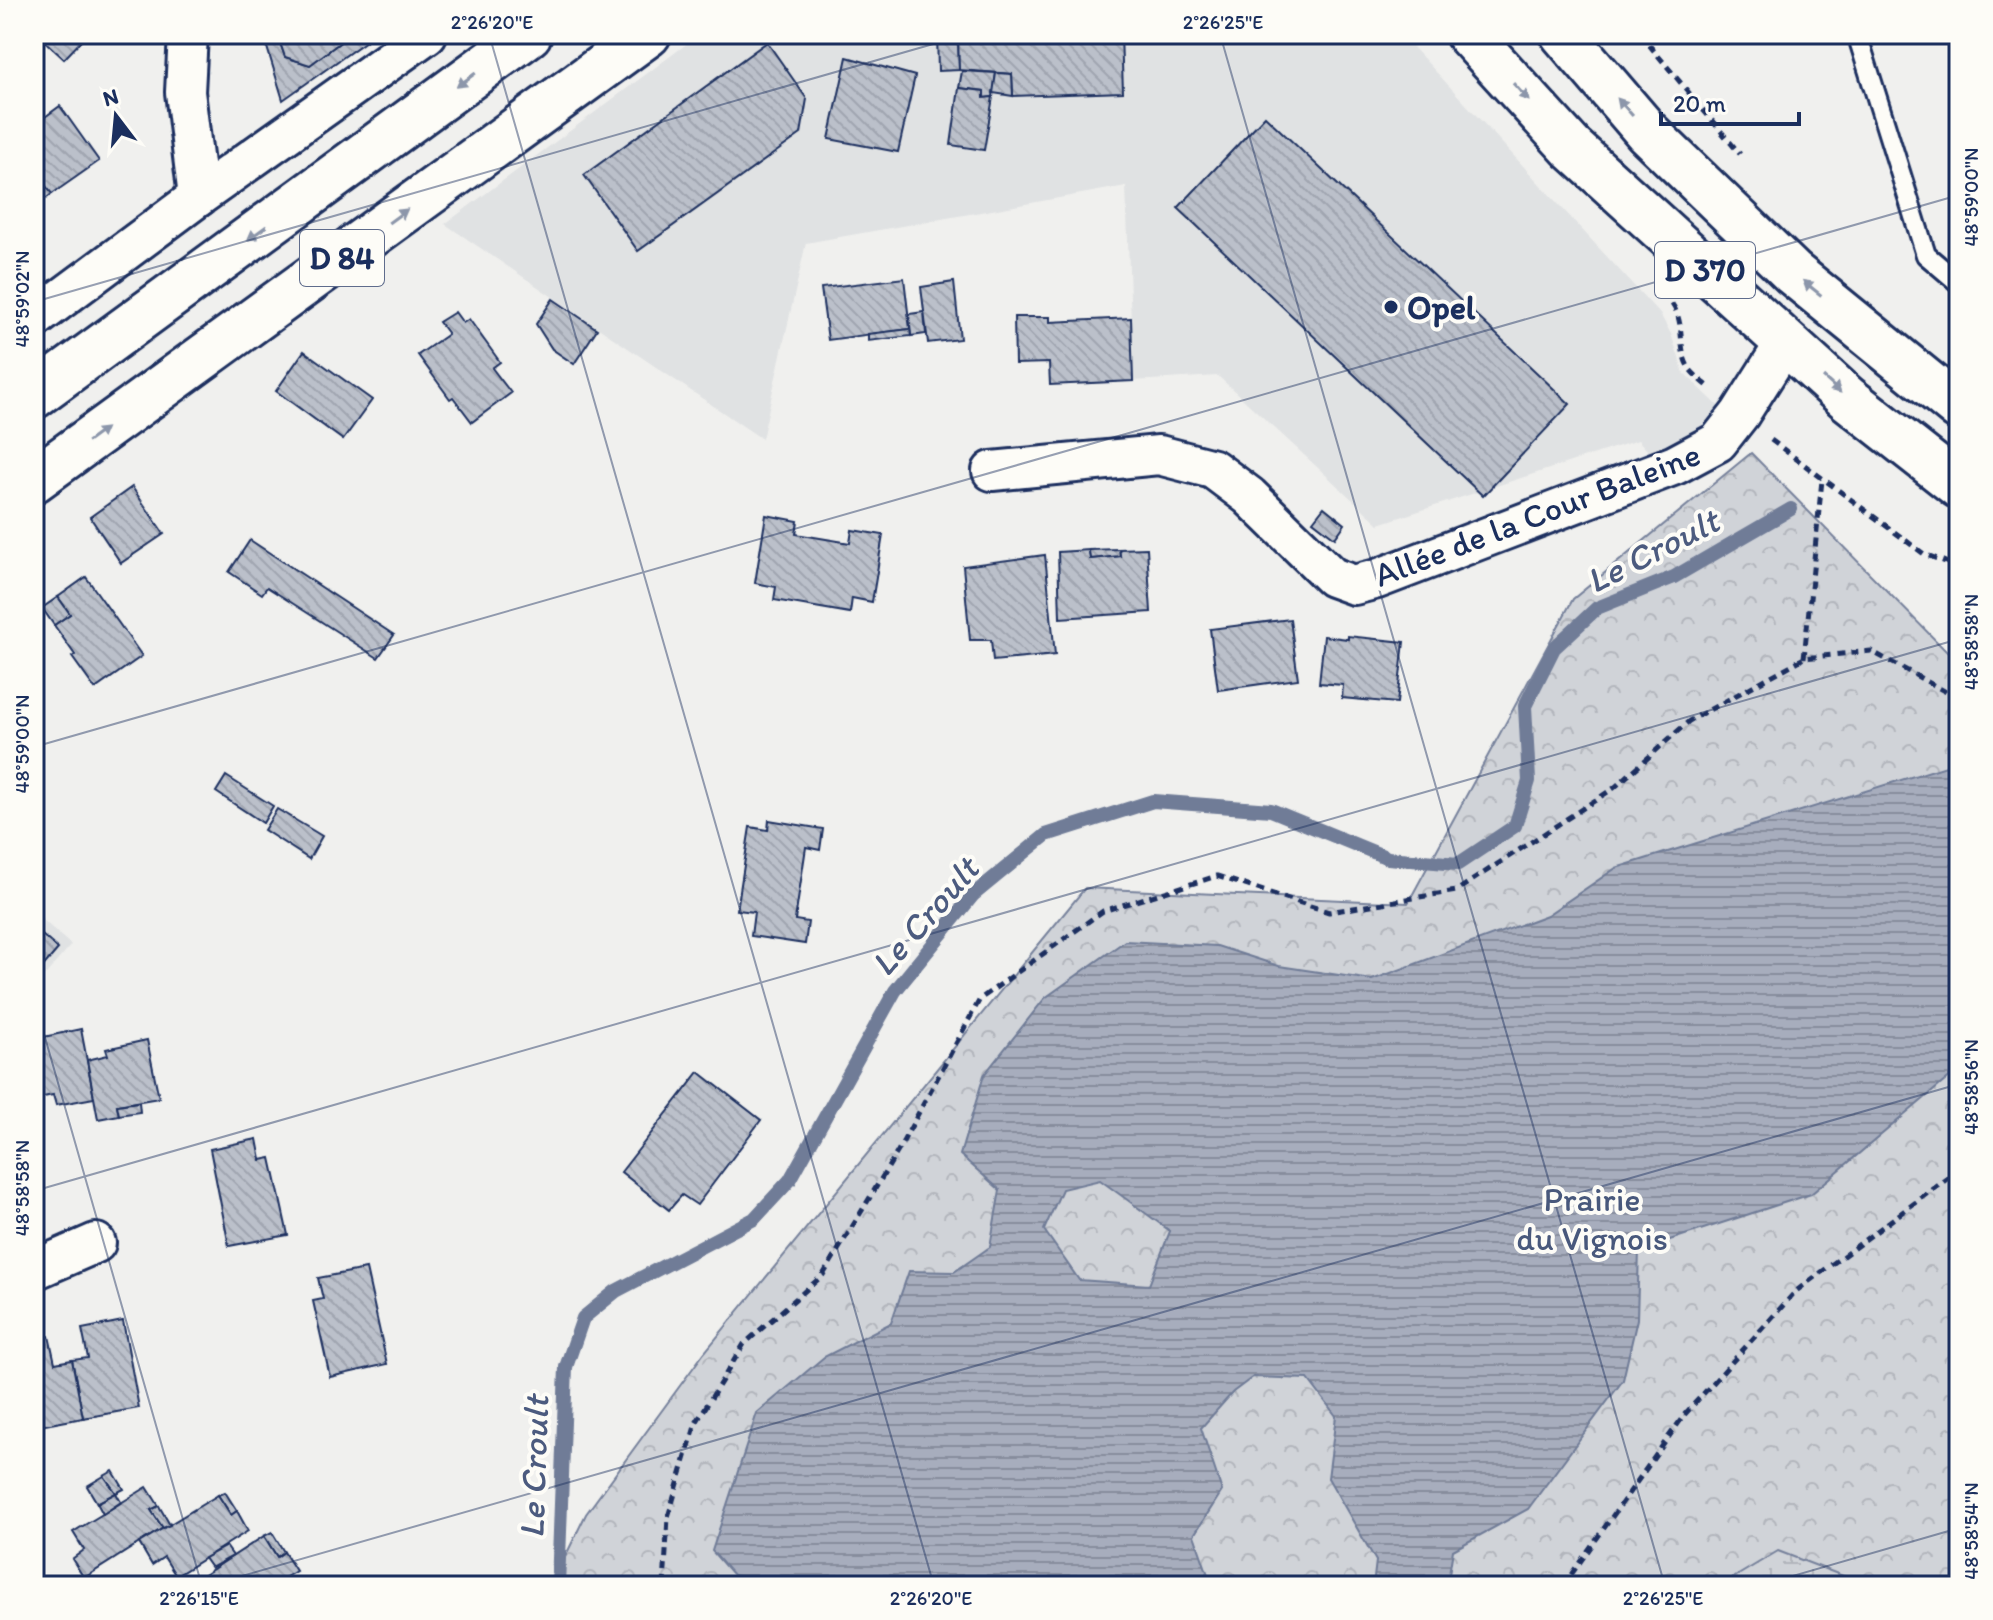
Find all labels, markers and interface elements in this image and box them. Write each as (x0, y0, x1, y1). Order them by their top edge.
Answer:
text: 2°26'20"E (451, 10, 533, 34)
text: 2°26'25"E (1183, 10, 1263, 34)
one-way arrow (456, 72, 477, 87)
north arrow (76, 76, 156, 156)
scale bar (1661, 76, 1799, 126)
text: N (100, 82, 121, 112)
one-way arrow (1511, 82, 1529, 101)
text: 20 m (1673, 89, 1726, 118)
one-way arrow (1617, 97, 1634, 117)
text: 48°59'00"N (1959, 148, 1983, 247)
one-way arrow (388, 209, 409, 225)
one-way arrow (246, 225, 267, 241)
road number: D 84 (300, 230, 384, 286)
road number: D 370 (1655, 242, 1755, 298)
text: 48°59'02"N (10, 250, 34, 348)
one-way arrow (1802, 280, 1822, 297)
place label: Opel (1407, 287, 1476, 328)
marker: Opel (1382, 298, 1400, 316)
one-way arrow (1823, 375, 1842, 393)
one-way arrow (87, 428, 108, 443)
street label: Allée de la Cour Baleine (1368, 433, 1706, 596)
water label: Le Croult (1579, 497, 1729, 602)
text: 48°58'58"N (1959, 594, 1983, 690)
text: 48°59'00"N (10, 695, 34, 794)
water label: Le Croult (861, 846, 990, 984)
text: 48°58'56"N (1959, 1039, 1983, 1135)
text: 48°58'58"N (10, 1140, 34, 1236)
park label: Prairie du Vignois (1516, 1179, 1668, 1259)
water label: Le Croult (510, 1391, 558, 1539)
text: 48°58'54"N (1959, 1482, 1983, 1580)
text: 2°26'15"E (159, 1586, 239, 1610)
text: 2°26'20"E (890, 1586, 972, 1610)
text: 2°26'25"E (1623, 1586, 1703, 1610)

